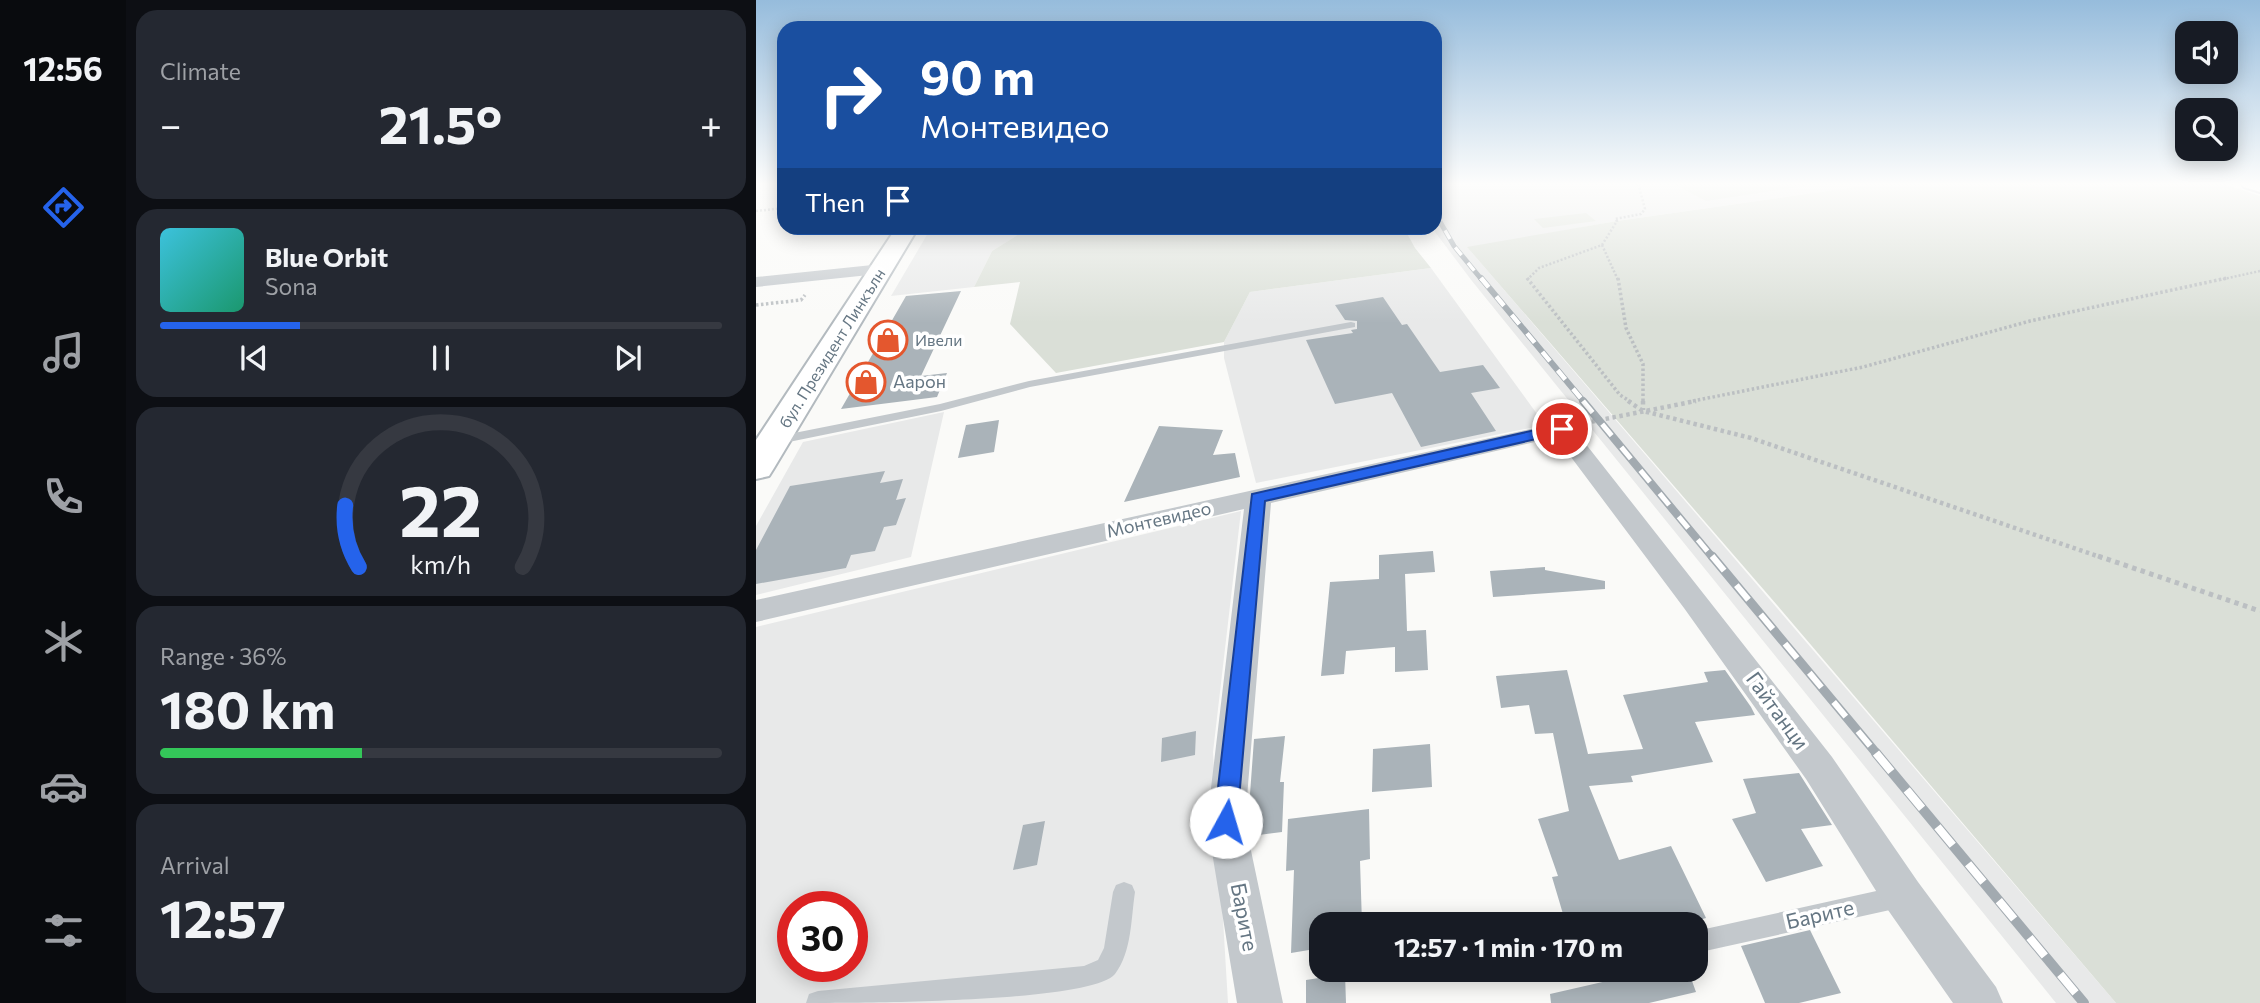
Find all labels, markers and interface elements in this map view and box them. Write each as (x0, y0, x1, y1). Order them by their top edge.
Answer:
map controls (2175, 21, 2238, 161)
button: sound (2175, 21, 2238, 84)
text: 90 m (920, 45, 1035, 105)
text: 12:56 (23, 48, 103, 88)
icon: right (805, 49, 896, 140)
text: Climate (160, 57, 241, 85)
text: 21.5° (379, 91, 502, 155)
button: search (2175, 98, 2238, 161)
text: − (160, 100, 182, 147)
text: + (700, 100, 722, 147)
text: Монтевидео (920, 105, 1110, 145)
icon: arrive (879, 182, 917, 220)
icon: directions (39, 183, 88, 232)
text: Then (805, 186, 865, 217)
text: Blue Orbit (265, 241, 388, 272)
street label: бул. Президент Линкълн (775, 264, 889, 431)
text: Sona (265, 272, 317, 300)
shop icon: Ивели (867, 319, 909, 361)
icon: music (39, 328, 88, 377)
place label: Ивели (915, 330, 962, 349)
icon: previous (235, 339, 273, 377)
icon: pause (422, 339, 460, 377)
icon: next (609, 339, 647, 377)
shop icon: Аарон (845, 361, 887, 403)
place label: Аарон (893, 370, 946, 392)
pin (1532, 399, 1592, 459)
icon: arrive (1543, 410, 1581, 448)
text: 22 (400, 464, 482, 553)
icon: phone (39, 472, 88, 521)
street label: Монтевидео (1104, 496, 1213, 542)
text: km/h (411, 549, 471, 579)
icon: climate (39, 617, 88, 666)
text: Range · 36% (160, 642, 287, 670)
street label: Гайтанци (1742, 666, 1815, 754)
text: 180 km (160, 676, 335, 740)
icon: car (39, 762, 88, 811)
position arrow (1189, 785, 1263, 859)
text: Arrival (160, 851, 230, 879)
street label: Барите (1227, 880, 1264, 953)
text: 12:57 (160, 885, 286, 949)
speed limit sign: 30 (777, 891, 868, 982)
street label: Барите (1783, 894, 1856, 933)
icon: filters (39, 906, 88, 955)
text: 12:57 · 1 min · 170 m (1394, 931, 1623, 962)

